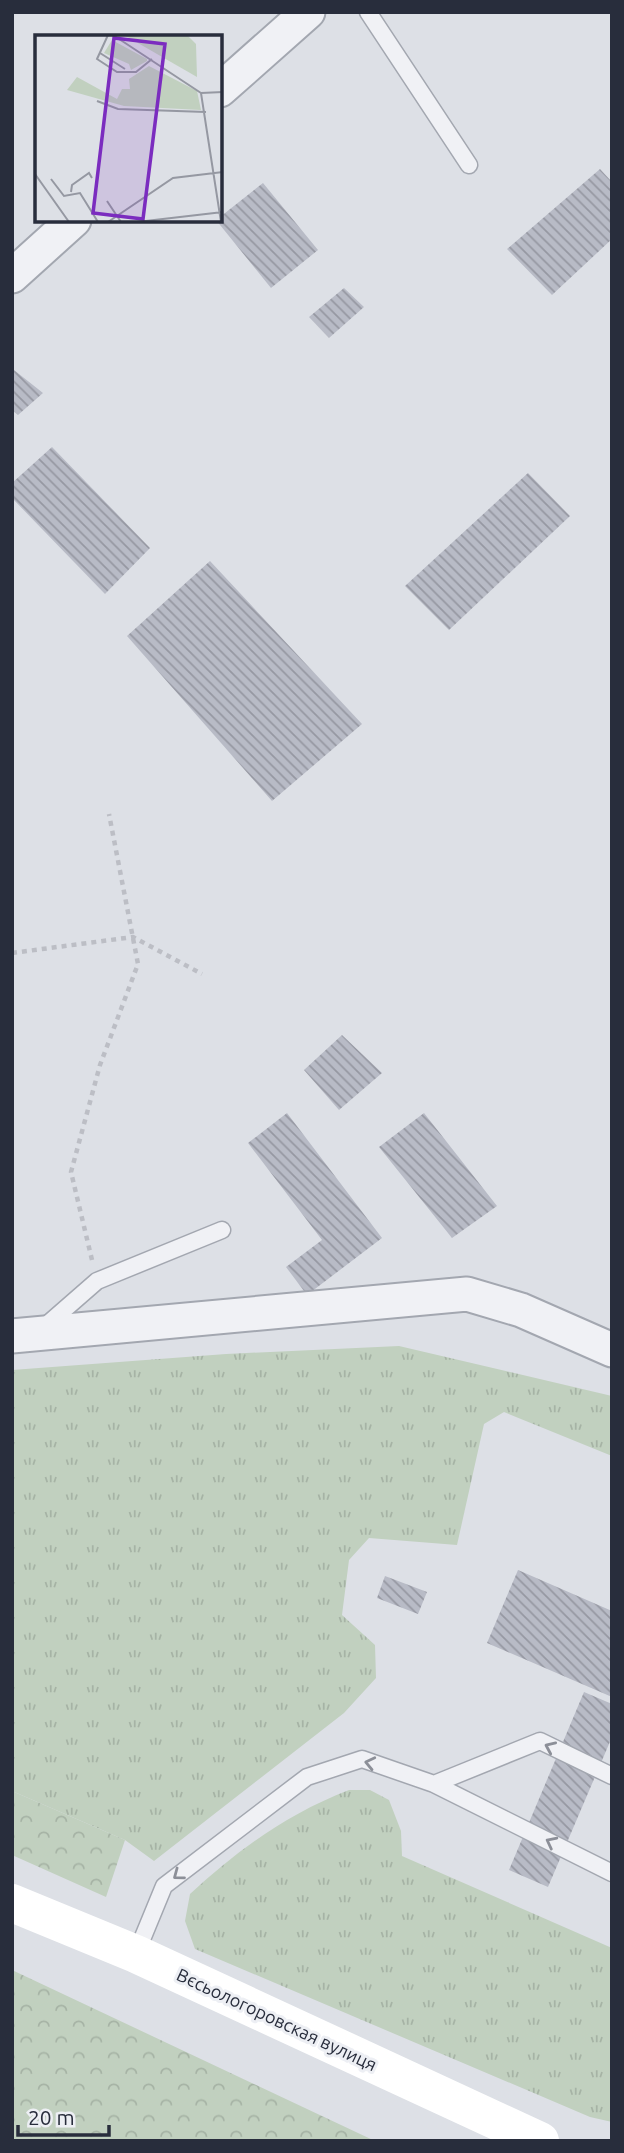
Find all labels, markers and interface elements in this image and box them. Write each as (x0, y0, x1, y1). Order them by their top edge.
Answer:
inset map (35, 35, 222, 222)
one-way arrow (545, 1741, 557, 1755)
one-way arrow (364, 1757, 376, 1771)
one-way arrow (546, 1836, 558, 1850)
one-way arrow (174, 1866, 186, 1879)
street label: Вєсьологоровская вулиця (174, 1964, 380, 2074)
scale bar (18, 2094, 108, 2138)
text: 20 m (28, 2105, 75, 2129)

